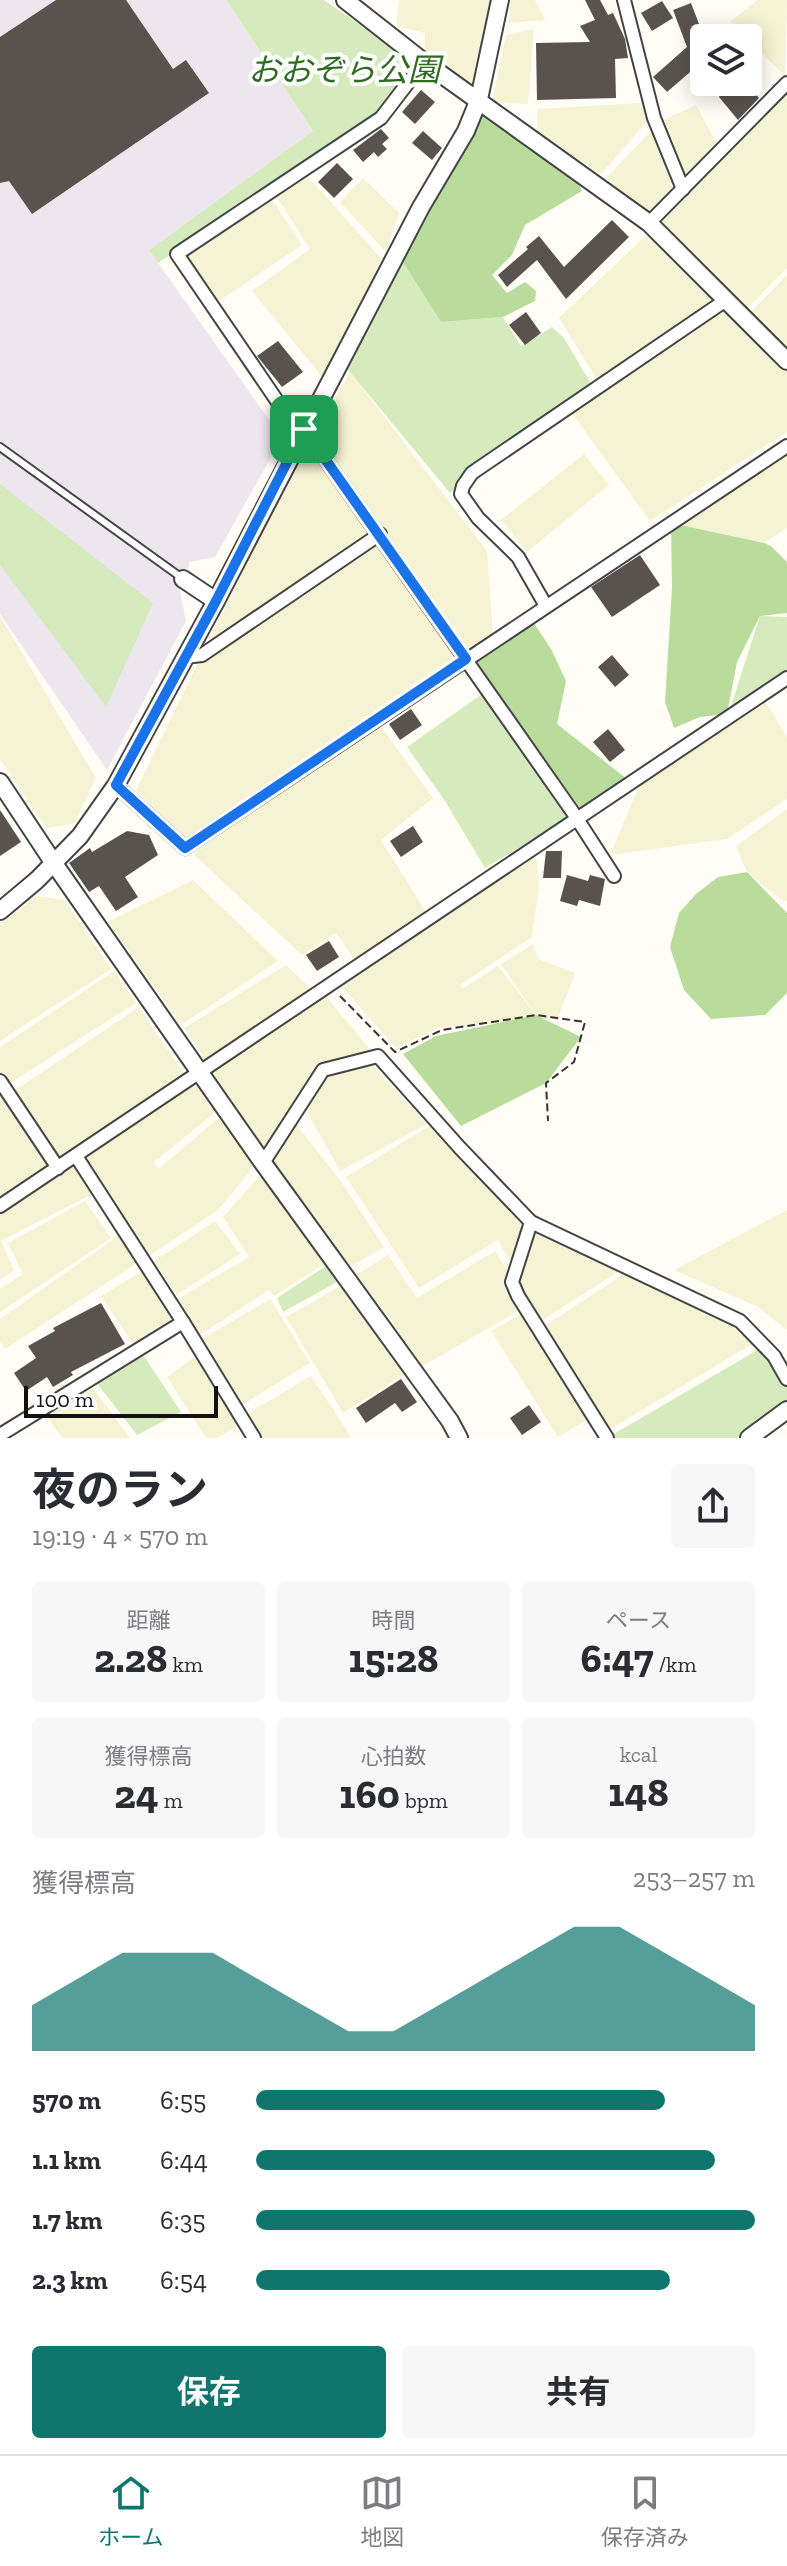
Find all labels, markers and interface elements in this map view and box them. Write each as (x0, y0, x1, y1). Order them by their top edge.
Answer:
map controls (690, 24, 762, 96)
button: layers (690, 24, 762, 96)
park label: おおぞら公園 (248, 51, 444, 89)
pin (270, 395, 338, 463)
icon: arrive (282, 407, 326, 451)
scale bar (24, 1382, 218, 1418)
text: 100 m (36, 1386, 94, 1413)
text: 夜のラン (32, 1463, 208, 1516)
button: share (671, 1464, 755, 1548)
text: 19:19 · 4 × 570 m (32, 1520, 208, 1552)
text: 距離 (126, 1607, 171, 1634)
text: 時間 (371, 1607, 416, 1634)
text: ペース (606, 1607, 671, 1634)
text: 2.28 (94, 1634, 168, 1682)
text: 15:28 (349, 1634, 439, 1682)
text: 6:47 (580, 1634, 654, 1682)
text: km (168, 1651, 203, 1678)
text: /km (654, 1651, 697, 1678)
text: kcal (620, 1741, 657, 1768)
text: 獲得標高 (104, 1743, 193, 1770)
text: 心拍数 (360, 1743, 427, 1770)
text: 148 (608, 1768, 669, 1816)
text: 24 (114, 1770, 159, 1818)
text: 160 (339, 1770, 400, 1818)
text: m (159, 1787, 183, 1814)
text: bpm (400, 1787, 448, 1814)
text: 253–257 m (633, 1862, 755, 1894)
text: 獲得標高 (32, 1867, 136, 1899)
text: 570 m (32, 2084, 101, 2116)
text: 6:55 (160, 2084, 206, 2116)
text: 1.1 km (32, 2144, 101, 2176)
text: 6:44 (160, 2144, 208, 2176)
text: 1.7 km (32, 2204, 103, 2236)
text: 6:35 (160, 2204, 206, 2236)
text: 2.3 km (32, 2264, 108, 2296)
text: 6:54 (160, 2264, 207, 2296)
button: 保存 (32, 2346, 386, 2438)
button: 共有 (402, 2346, 755, 2438)
tab: ホーム (98, 2471, 164, 2551)
tab: 地図 (360, 2471, 404, 2551)
tab: 保存済み (601, 2471, 689, 2551)

